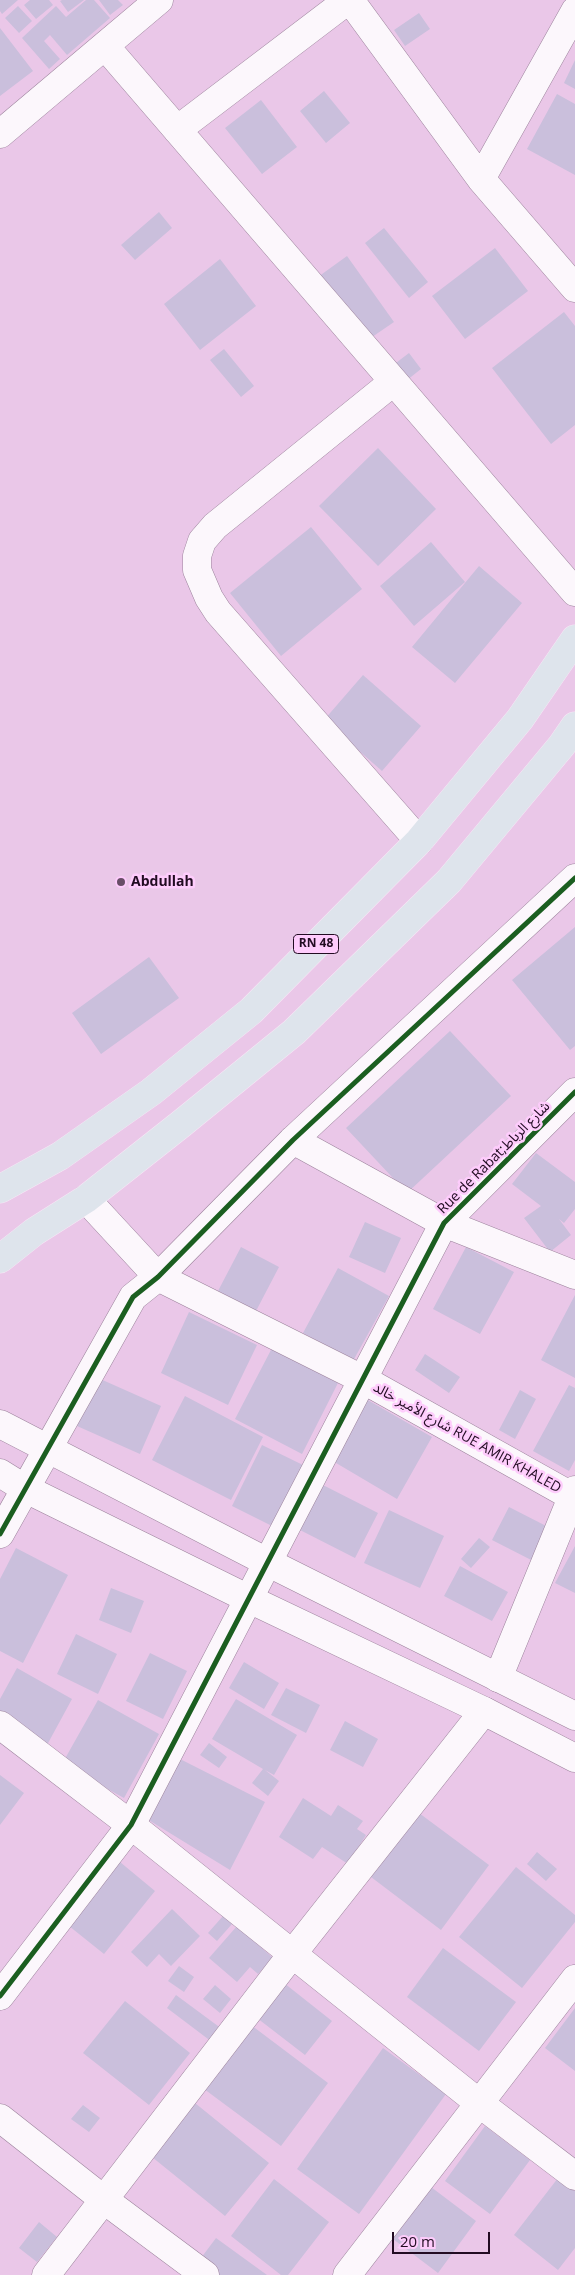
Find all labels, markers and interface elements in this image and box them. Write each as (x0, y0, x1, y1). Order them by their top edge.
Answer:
place label: Abdullah (131, 874, 194, 890)
marker: Abdullah (115, 876, 127, 888)
road number: RN 48 (294, 934, 338, 954)
street label: Rue de Rabat;شارع الرباط (434, 1098, 554, 1218)
street label: شارع الأمير خالد RUE AMIR KHALED (370, 1379, 564, 1497)
scale bar (395, 2222, 492, 2254)
text: 20 m (400, 2231, 435, 2251)

